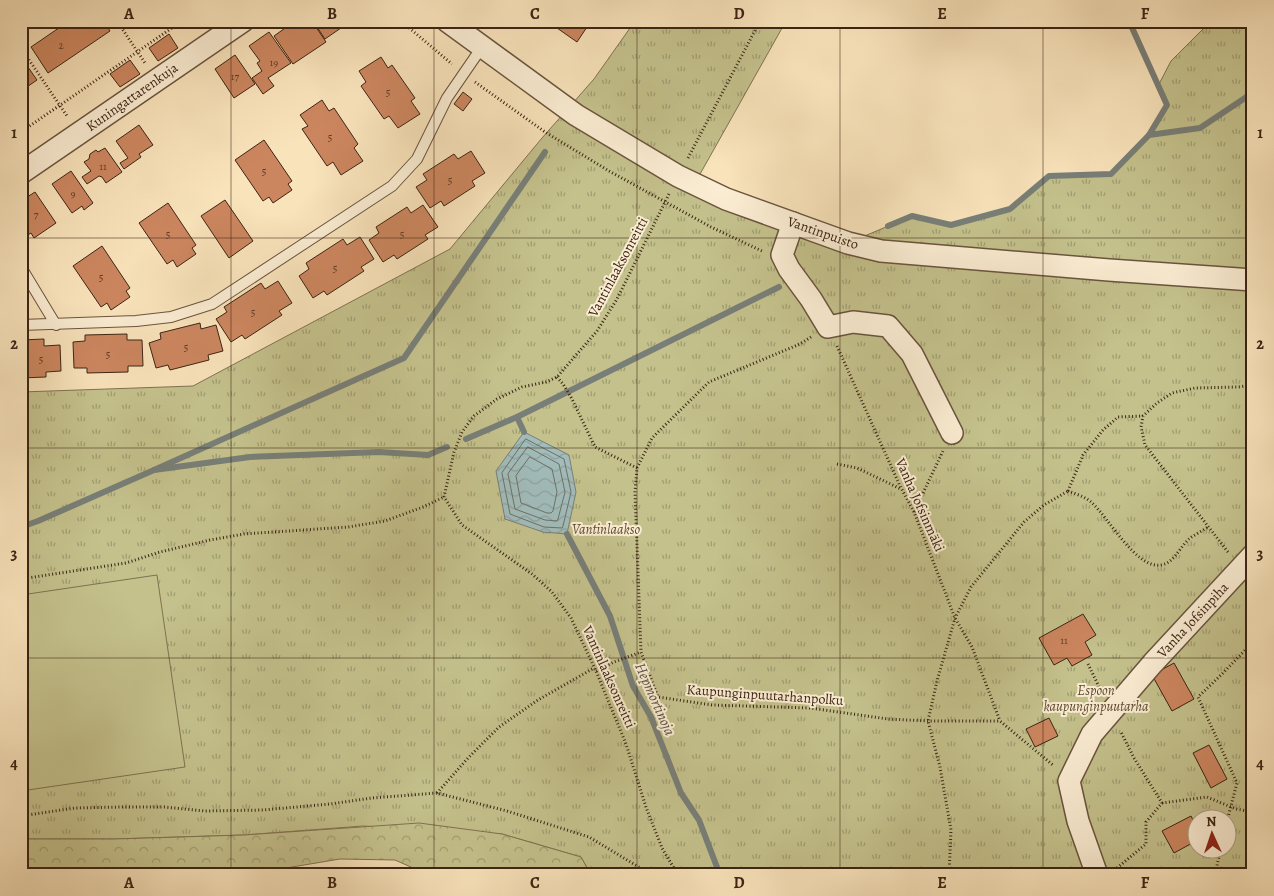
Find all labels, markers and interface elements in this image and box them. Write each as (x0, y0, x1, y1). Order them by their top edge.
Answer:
text: A (123, 3, 135, 25)
text: B (327, 3, 337, 25)
text: C (530, 3, 540, 25)
text: D (733, 3, 745, 25)
text: E (937, 3, 947, 25)
text: F (1141, 3, 1150, 25)
house number: 2 (58, 38, 64, 53)
house number: 19 (270, 55, 278, 70)
street label: Kuningattarenkuja (82, 58, 182, 136)
house number: 17 (231, 69, 240, 84)
house number: 5 (386, 85, 391, 100)
text: 1 (11, 122, 17, 144)
text: 1 (1257, 122, 1263, 144)
house number: 5 (328, 130, 333, 145)
house number: 11 (99, 159, 107, 174)
house number: 5 (262, 164, 267, 179)
house number: 5 (448, 173, 453, 188)
house number: 9 (70, 186, 76, 201)
house number: 7 (34, 207, 39, 222)
street label: Vantinpuisto (784, 212, 861, 254)
street label: Vantinlaaksonreitti (583, 214, 652, 321)
house number: 5 (166, 227, 171, 242)
house number: 5 (400, 227, 405, 242)
house number: 5 (333, 261, 338, 276)
house number: 5 (99, 270, 104, 285)
house number: 5 (251, 305, 256, 320)
text: 2 (10, 333, 18, 355)
text: 2 (1256, 333, 1264, 355)
house number: 5 (184, 340, 189, 355)
house number: 5 (106, 347, 111, 362)
house number: 5 (39, 352, 44, 367)
street label: Vanha Jofsinmäki (891, 454, 949, 555)
park label: Vantinlaakso (572, 520, 640, 539)
text: 3 (11, 543, 18, 565)
text: 3 (1257, 543, 1264, 565)
street label: Vanha Jofsinpiha (1152, 578, 1233, 663)
street label: Vantinlaaksonreitti (578, 622, 640, 731)
house number: 11 (1060, 633, 1068, 648)
water label: Hepmortinoja (630, 659, 680, 739)
street label: Kaupunginpuutarhanpolku (686, 680, 844, 710)
park label: Espoon kaupunginpuutarha (1043, 681, 1149, 716)
text: 4 (10, 753, 18, 775)
text: 4 (1256, 753, 1264, 775)
north arrow (1186, 808, 1236, 858)
text: N (1206, 812, 1217, 831)
text: A (123, 872, 135, 894)
text: B (327, 872, 337, 894)
text: C (530, 872, 540, 894)
text: D (733, 872, 745, 894)
text: E (937, 872, 947, 894)
text: F (1141, 872, 1150, 894)

